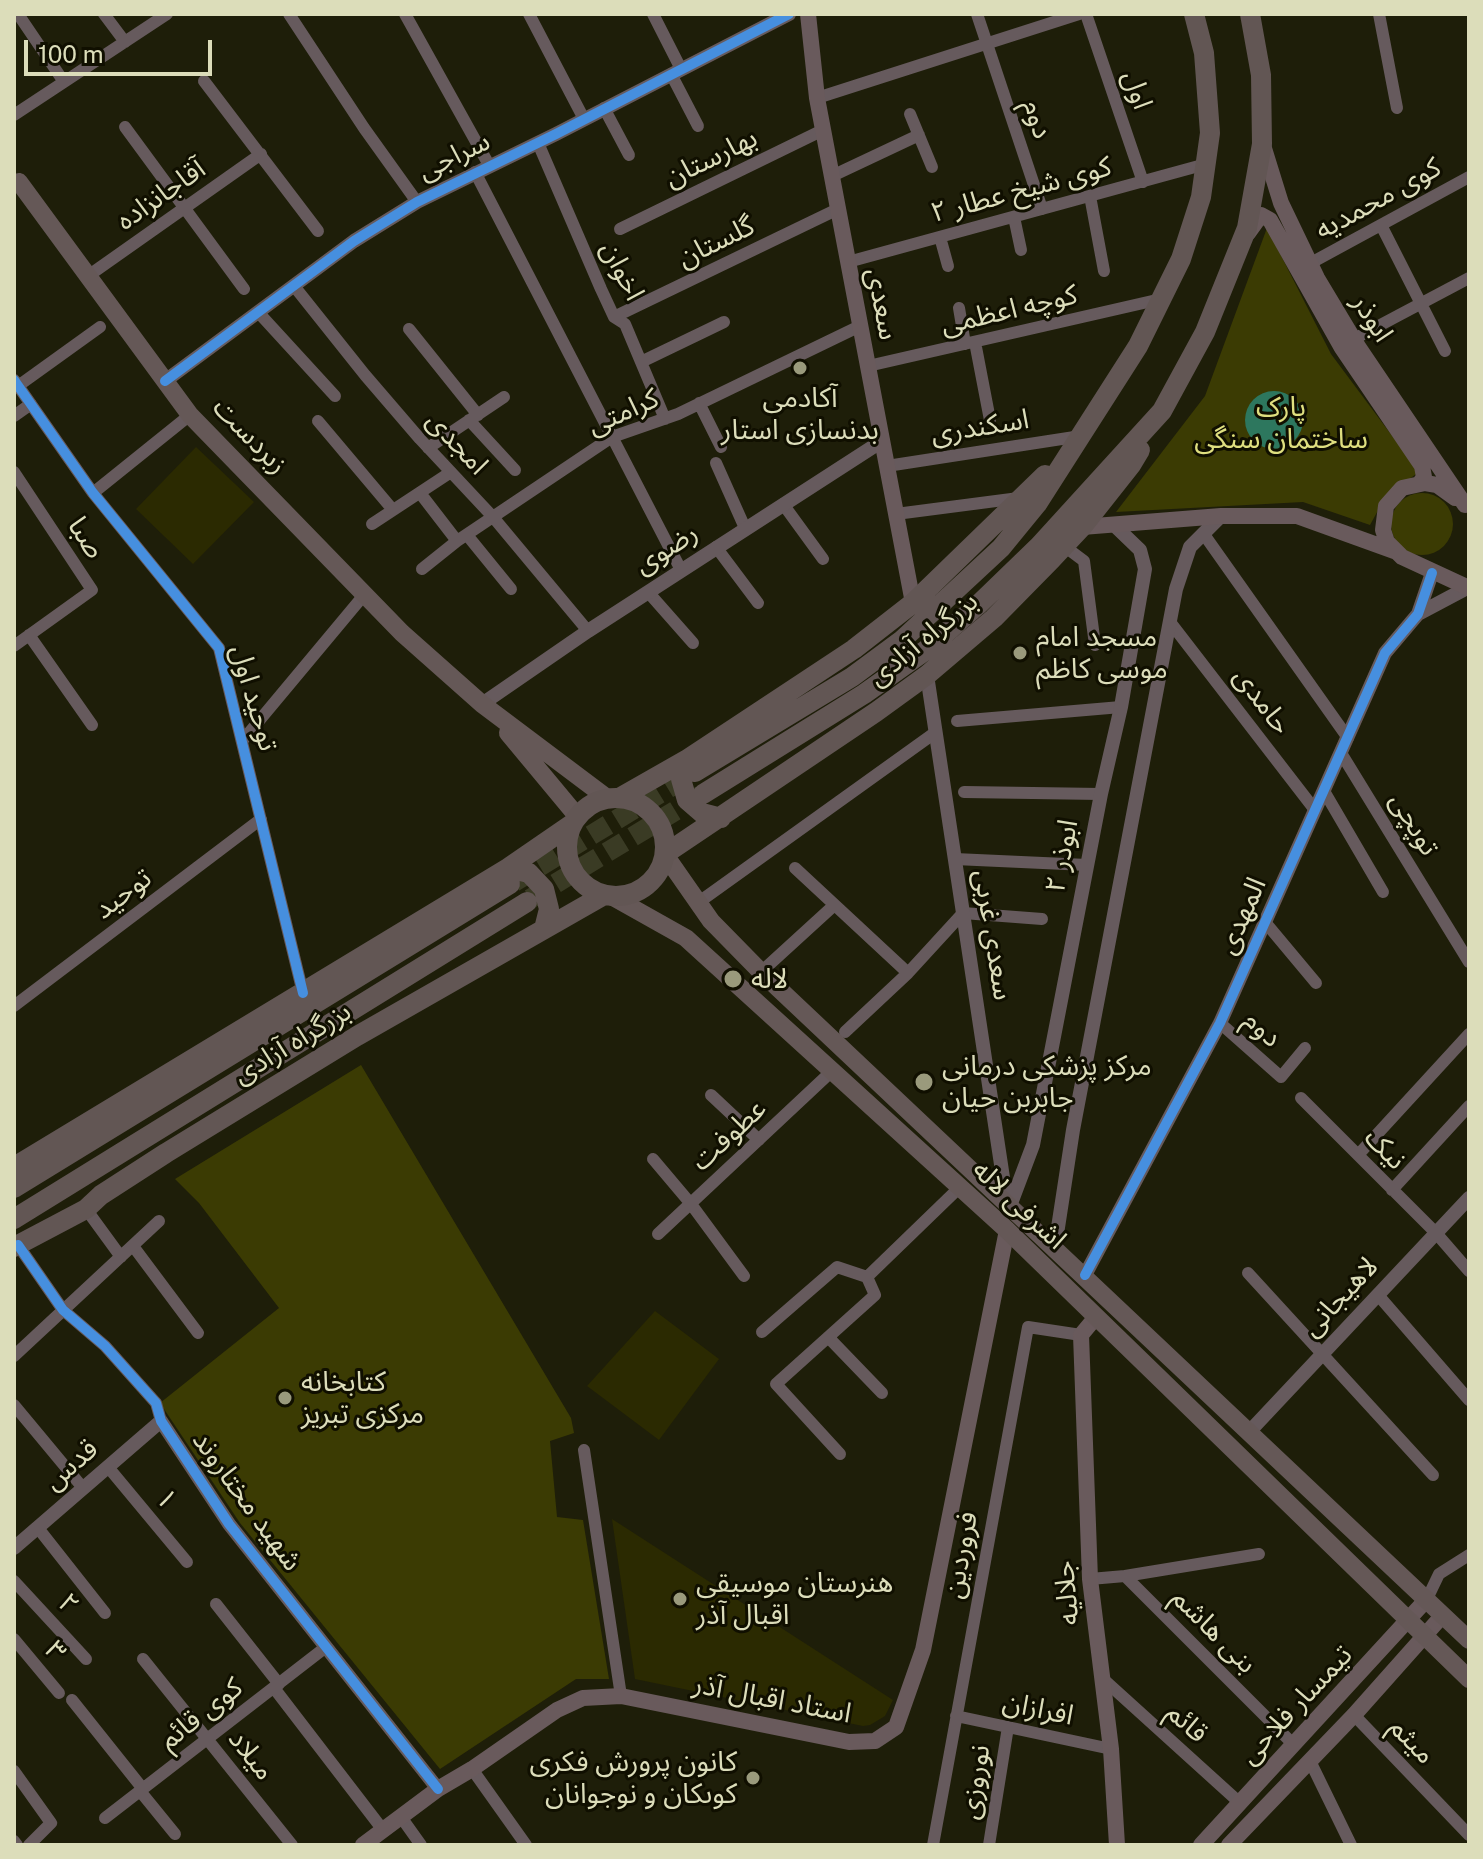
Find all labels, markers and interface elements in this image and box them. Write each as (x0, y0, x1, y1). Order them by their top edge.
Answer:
scale bar (28, 24, 216, 74)
text: 100 m (38, 40, 104, 68)
street label: اول (1115, 66, 1159, 114)
street label: دوم (1015, 95, 1059, 143)
street label: بهارستان (659, 121, 763, 195)
street label: سراجی (412, 124, 496, 188)
street label: کوی شیخ عطار ۲ (927, 150, 1115, 230)
street label: کوی محمدیه (1309, 151, 1447, 247)
street label: آقاجانزاده (110, 152, 212, 238)
street label: گلستان (672, 209, 760, 275)
street label: اخوان (593, 236, 651, 306)
street label: سعدی (859, 265, 905, 343)
street label: کوچه اعظمی (937, 278, 1081, 342)
street label: ابوذر (1344, 287, 1400, 349)
marker: آکادمی بدنسازی استار (791, 359, 809, 377)
place label: آکادمی بدنسازی استار (721, 381, 879, 447)
street label: کرامتی (582, 382, 664, 442)
park label: پارک ساختمان سنگی (1194, 390, 1368, 456)
street label: زبردست (206, 391, 294, 481)
street label: اسکندری (929, 403, 1031, 451)
street label: امجدی (419, 404, 495, 482)
street label: صبا (60, 511, 112, 565)
street label: رضوی (628, 516, 704, 582)
street label: بزرگراه آزادی (861, 584, 985, 694)
place label: مسجد امام موسی کاظم (1036, 620, 1168, 686)
street label: توحید اول (223, 641, 285, 755)
marker: مسجد امام موسی کاظم (1011, 644, 1029, 662)
street label: حامدی (1226, 661, 1298, 741)
street label: توپچی (1382, 786, 1446, 862)
street label: ابوذر ۲ (1038, 817, 1086, 895)
street label: توحید (88, 861, 158, 927)
street label: سعدی غربی (966, 867, 1020, 1003)
street label: المهدی (1210, 872, 1274, 960)
place label: لاله (751, 962, 788, 996)
marker: لاله (722, 968, 744, 990)
street label: بزرگراه آزادی (227, 995, 357, 1091)
street label: دوم (1236, 1003, 1288, 1055)
place label: مرکز پزشکی درمانی جابربن حیان (942, 1049, 1152, 1115)
marker: مرکز پزشکی درمانی جابربن حیان (913, 1071, 935, 1093)
street label: عطوفت (685, 1092, 773, 1178)
street label: نیک (1357, 1121, 1413, 1177)
street label: اشرفی لاله (965, 1153, 1073, 1257)
street label: لاهیجانی (1295, 1250, 1385, 1344)
place label: کتابخانه مرکزى تبریز (301, 1365, 424, 1431)
marker: کتابخانه مرکزى تبریز (276, 1389, 294, 1407)
street label: شهید مختاروند (185, 1425, 309, 1577)
street label: قدس (37, 1432, 105, 1498)
street label: ۱ (148, 1482, 184, 1516)
street label: فروردین (937, 1509, 985, 1601)
street label: جلالیه (1047, 1559, 1087, 1627)
place label: هنرستان موسیقی اقبال آذر (696, 1566, 893, 1632)
street label: بنی هاشم (1164, 1581, 1264, 1681)
street label: ۲ (50, 1587, 86, 1621)
marker: هنرستان موسیقی اقبال آذر (671, 1590, 689, 1608)
street label: ۳ (37, 1634, 73, 1668)
street label: تیمسار فلاحی (1232, 1639, 1360, 1771)
street label: استاد اقبال آذر (690, 1667, 854, 1731)
street label: کوی قائم (153, 1671, 249, 1757)
street label: افرازان (999, 1685, 1077, 1733)
street label: قائم (1159, 1696, 1215, 1750)
street label: میثم (1382, 1711, 1442, 1771)
street label: میلاد (221, 1723, 281, 1787)
street label: نوروزی (953, 1742, 997, 1822)
place label: کانون پرورش فکرى کوىکان و نوجوانان (529, 1745, 737, 1811)
marker: کانون پرورش فکرى کوىکان و نوجوانان (744, 1769, 762, 1787)

